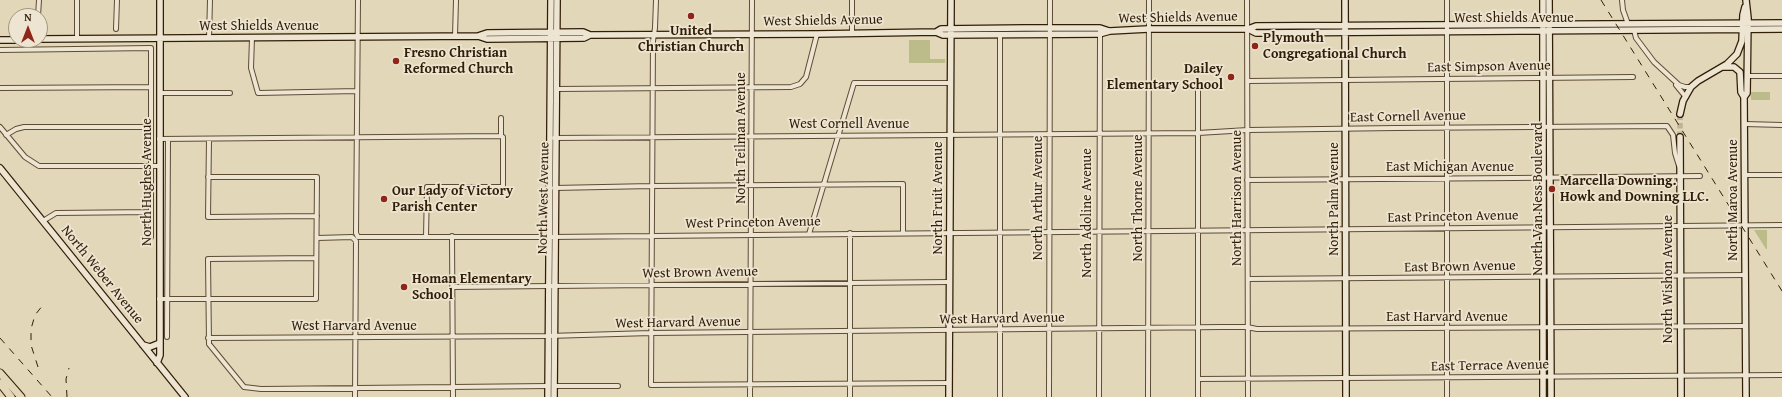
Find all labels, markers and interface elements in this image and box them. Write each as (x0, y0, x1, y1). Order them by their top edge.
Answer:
north arrow (8, 8, 48, 48)
text: N (24, 9, 32, 25)
street label: West Shields Avenue (1118, 9, 1238, 27)
street label: West Shields Avenue (1454, 10, 1574, 26)
marker: United Christian Church (686, 11, 696, 21)
street label: West Shields Avenue (763, 12, 883, 30)
street label: West Shields Avenue (199, 18, 319, 34)
place label: United Christian Church (638, 23, 744, 56)
place label: Plymouth Congregational Church (1263, 30, 1407, 62)
marker: Plymouth Congregational Church (1250, 41, 1260, 51)
place label: Fresno Christian Reformed Church (404, 45, 513, 78)
marker: Fresno Christian Reformed Church (391, 56, 401, 66)
street label: East Simpson Avenue (1427, 58, 1551, 76)
place label: Dailey Elementary School (1107, 61, 1223, 94)
street label: North Teilman Avenue (733, 72, 749, 204)
marker: Dailey Elementary School (1226, 72, 1236, 82)
street label: East Cornell Avenue (1350, 108, 1466, 126)
street label: West Cornell Avenue (789, 116, 909, 132)
street label: North Hughes Avenue (139, 118, 155, 246)
street label: North Van Ness Boulevard (1530, 122, 1546, 276)
street label: North Harrison Avenue (1229, 130, 1245, 266)
street label: North Thorne Avenue (1130, 134, 1146, 262)
street label: North Arthur Avenue (1030, 136, 1046, 260)
street label: North Maroa Avenue (1725, 139, 1741, 261)
street label: North Fruit Avenue (930, 141, 946, 255)
street label: North West Avenue (535, 142, 553, 254)
street label: North Palm Avenue (1326, 142, 1342, 256)
street label: North Adoline Avenue (1079, 148, 1095, 278)
street label: East Michigan Avenue (1386, 159, 1514, 175)
place label: Marcella Downing. Howk and Downing LLC. (1560, 173, 1709, 206)
place label: Our Lady of Victory Parish Center (392, 183, 513, 216)
marker: Marcella Downing. Howk and Downing LLC. (1547, 184, 1557, 194)
marker: Our Lady of Victory Parish Center (379, 194, 389, 204)
street label: East Princeton Avenue (1387, 207, 1519, 227)
street label: West Princeton Avenue (685, 213, 821, 233)
street label: North Wishon Avenue (1660, 215, 1676, 343)
street label: North Weber Avenue (57, 222, 147, 328)
street label: East Brown Avenue (1404, 258, 1516, 276)
street label: West Brown Avenue (642, 264, 758, 282)
place label: Homan Elementary School (412, 271, 532, 304)
marker: Homan Elementary School (399, 282, 409, 292)
street label: East Harvard Avenue (1386, 309, 1508, 325)
street label: West Harvard Avenue (939, 310, 1065, 328)
street label: West Harvard Avenue (615, 314, 741, 332)
street label: West Harvard Avenue (291, 318, 417, 334)
street label: East Terrace Avenue (1431, 357, 1549, 375)

